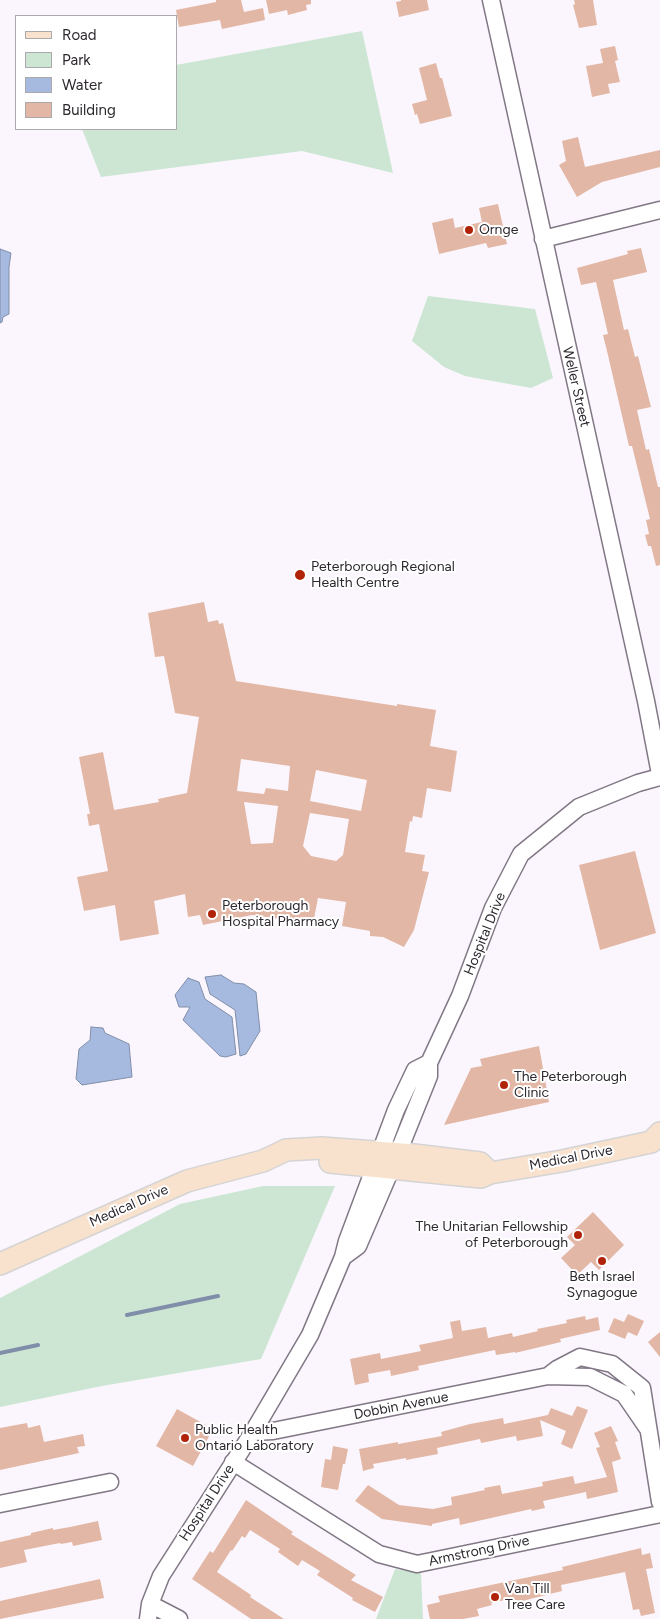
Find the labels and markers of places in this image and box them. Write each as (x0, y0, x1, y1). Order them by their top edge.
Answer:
place label: Ornge (479, 222, 518, 238)
marker: Ornge (463, 224, 475, 236)
place label: Peterborough Regional Health Centre (311, 559, 455, 592)
marker: Peterborough Regional Health Centre (293, 568, 307, 582)
place label: Peterborough Hospital Pharmacy (222, 898, 339, 930)
marker: Peterborough Hospital Pharmacy (206, 908, 218, 920)
place label: The Peterborough Clinic (514, 1069, 627, 1102)
marker: The Peterborough Clinic (498, 1079, 510, 1091)
place label: The Unitarian Fellowship of Peterborough (416, 1219, 568, 1252)
marker: The Unitarian Fellowship of Peterborough (572, 1229, 584, 1241)
marker: Beth Israel Synagogue (596, 1255, 608, 1267)
place label: Beth Israel Synagogue (567, 1269, 637, 1302)
place label: Public Health Ontario Laboratory (195, 1422, 314, 1454)
marker: Public Health Ontario Laboratory (179, 1432, 191, 1444)
place label: Van Till Tree Care (505, 1581, 565, 1614)
marker: Van Till Tree Care (489, 1591, 501, 1603)

